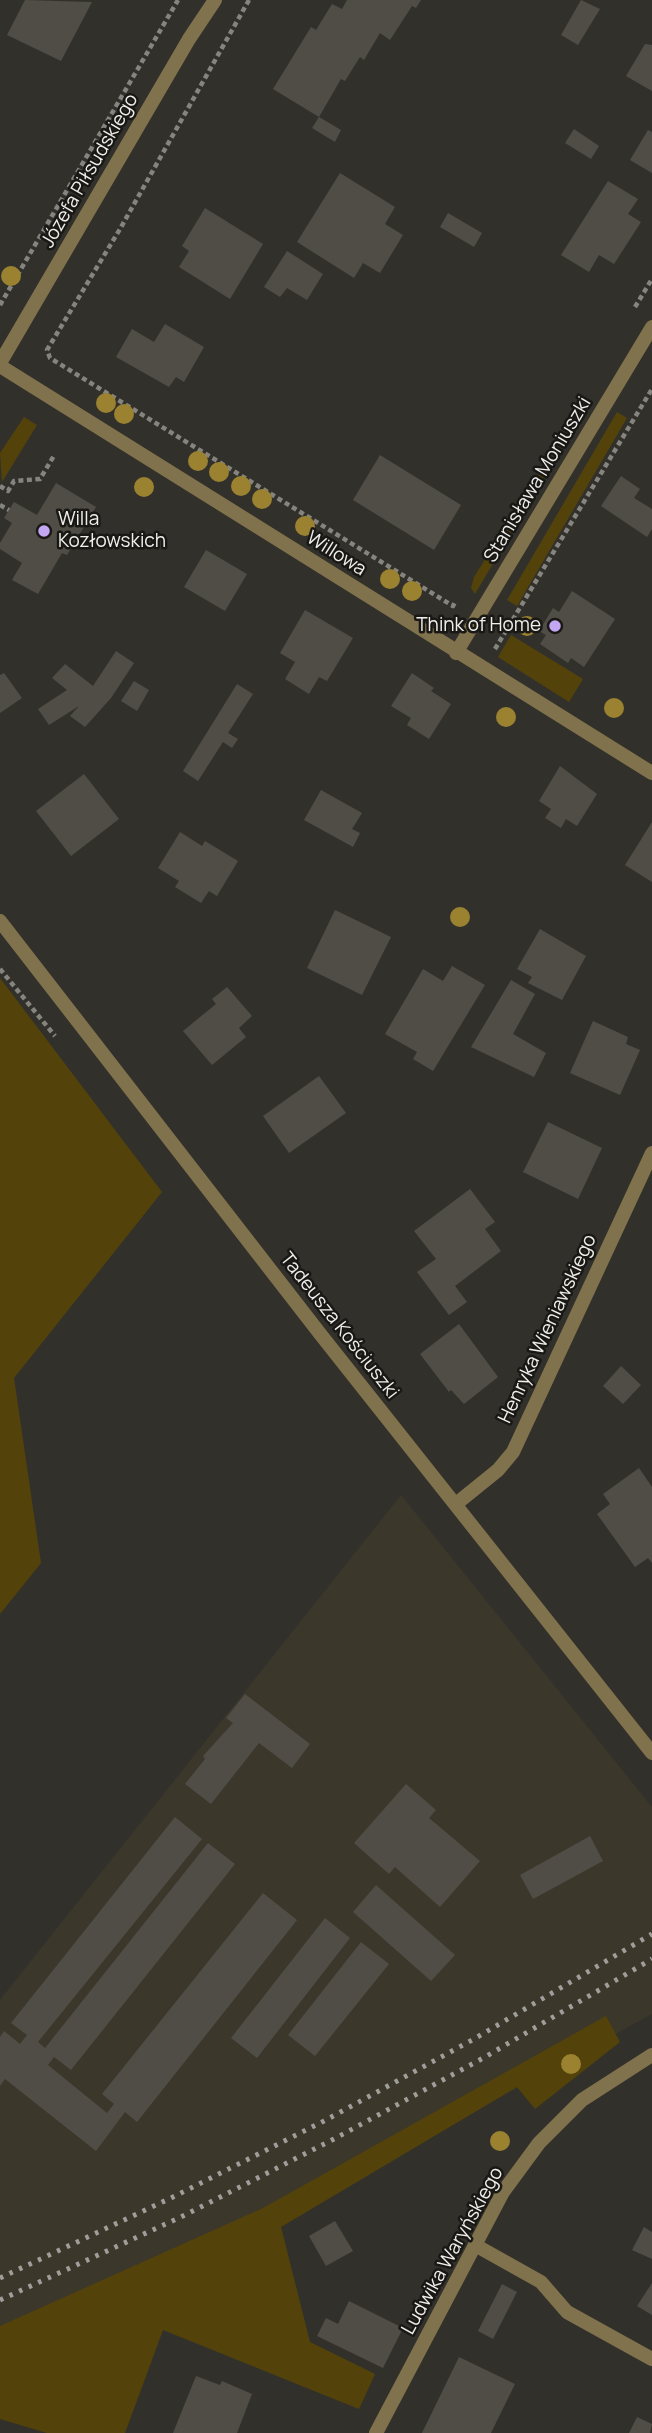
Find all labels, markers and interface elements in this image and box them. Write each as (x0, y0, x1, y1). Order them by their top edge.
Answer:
street label: Józefa Piłsudskiego (37, 90, 143, 252)
street label: Stanisława Moniuszki (480, 393, 596, 567)
place label: Willa Kozłowskich (58, 509, 166, 553)
marker: Willa Kozłowskich (36, 523, 52, 539)
street label: Willowa (302, 527, 370, 581)
place label: Think of Home (416, 615, 541, 637)
marker: Think of Home (547, 618, 563, 634)
street label: Henryka Wieniawskiego (494, 1231, 602, 1427)
street label: Tadeusza Kościuszki (275, 1248, 403, 1404)
street label: Ludwika Waryńskiego (397, 2163, 509, 2339)

